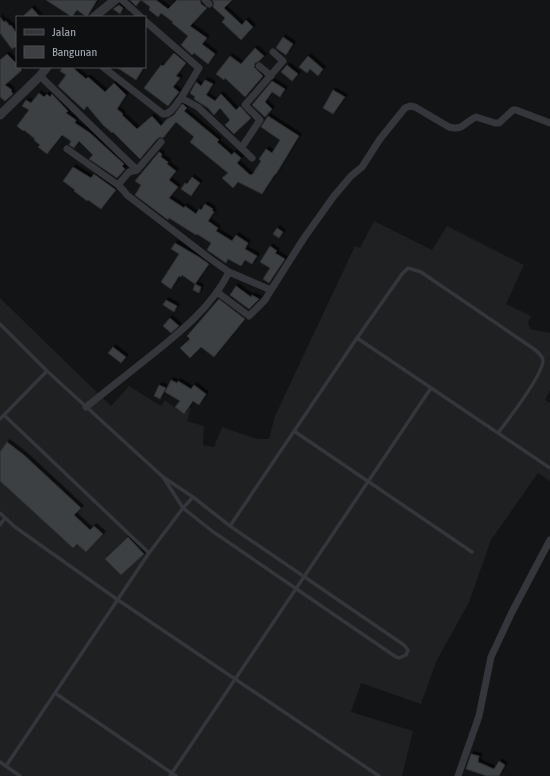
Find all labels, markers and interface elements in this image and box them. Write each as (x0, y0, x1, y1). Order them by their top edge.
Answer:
legend (16, 16, 146, 68)
text: Jalan (52, 25, 76, 39)
text: Bangunan (52, 45, 97, 59)

